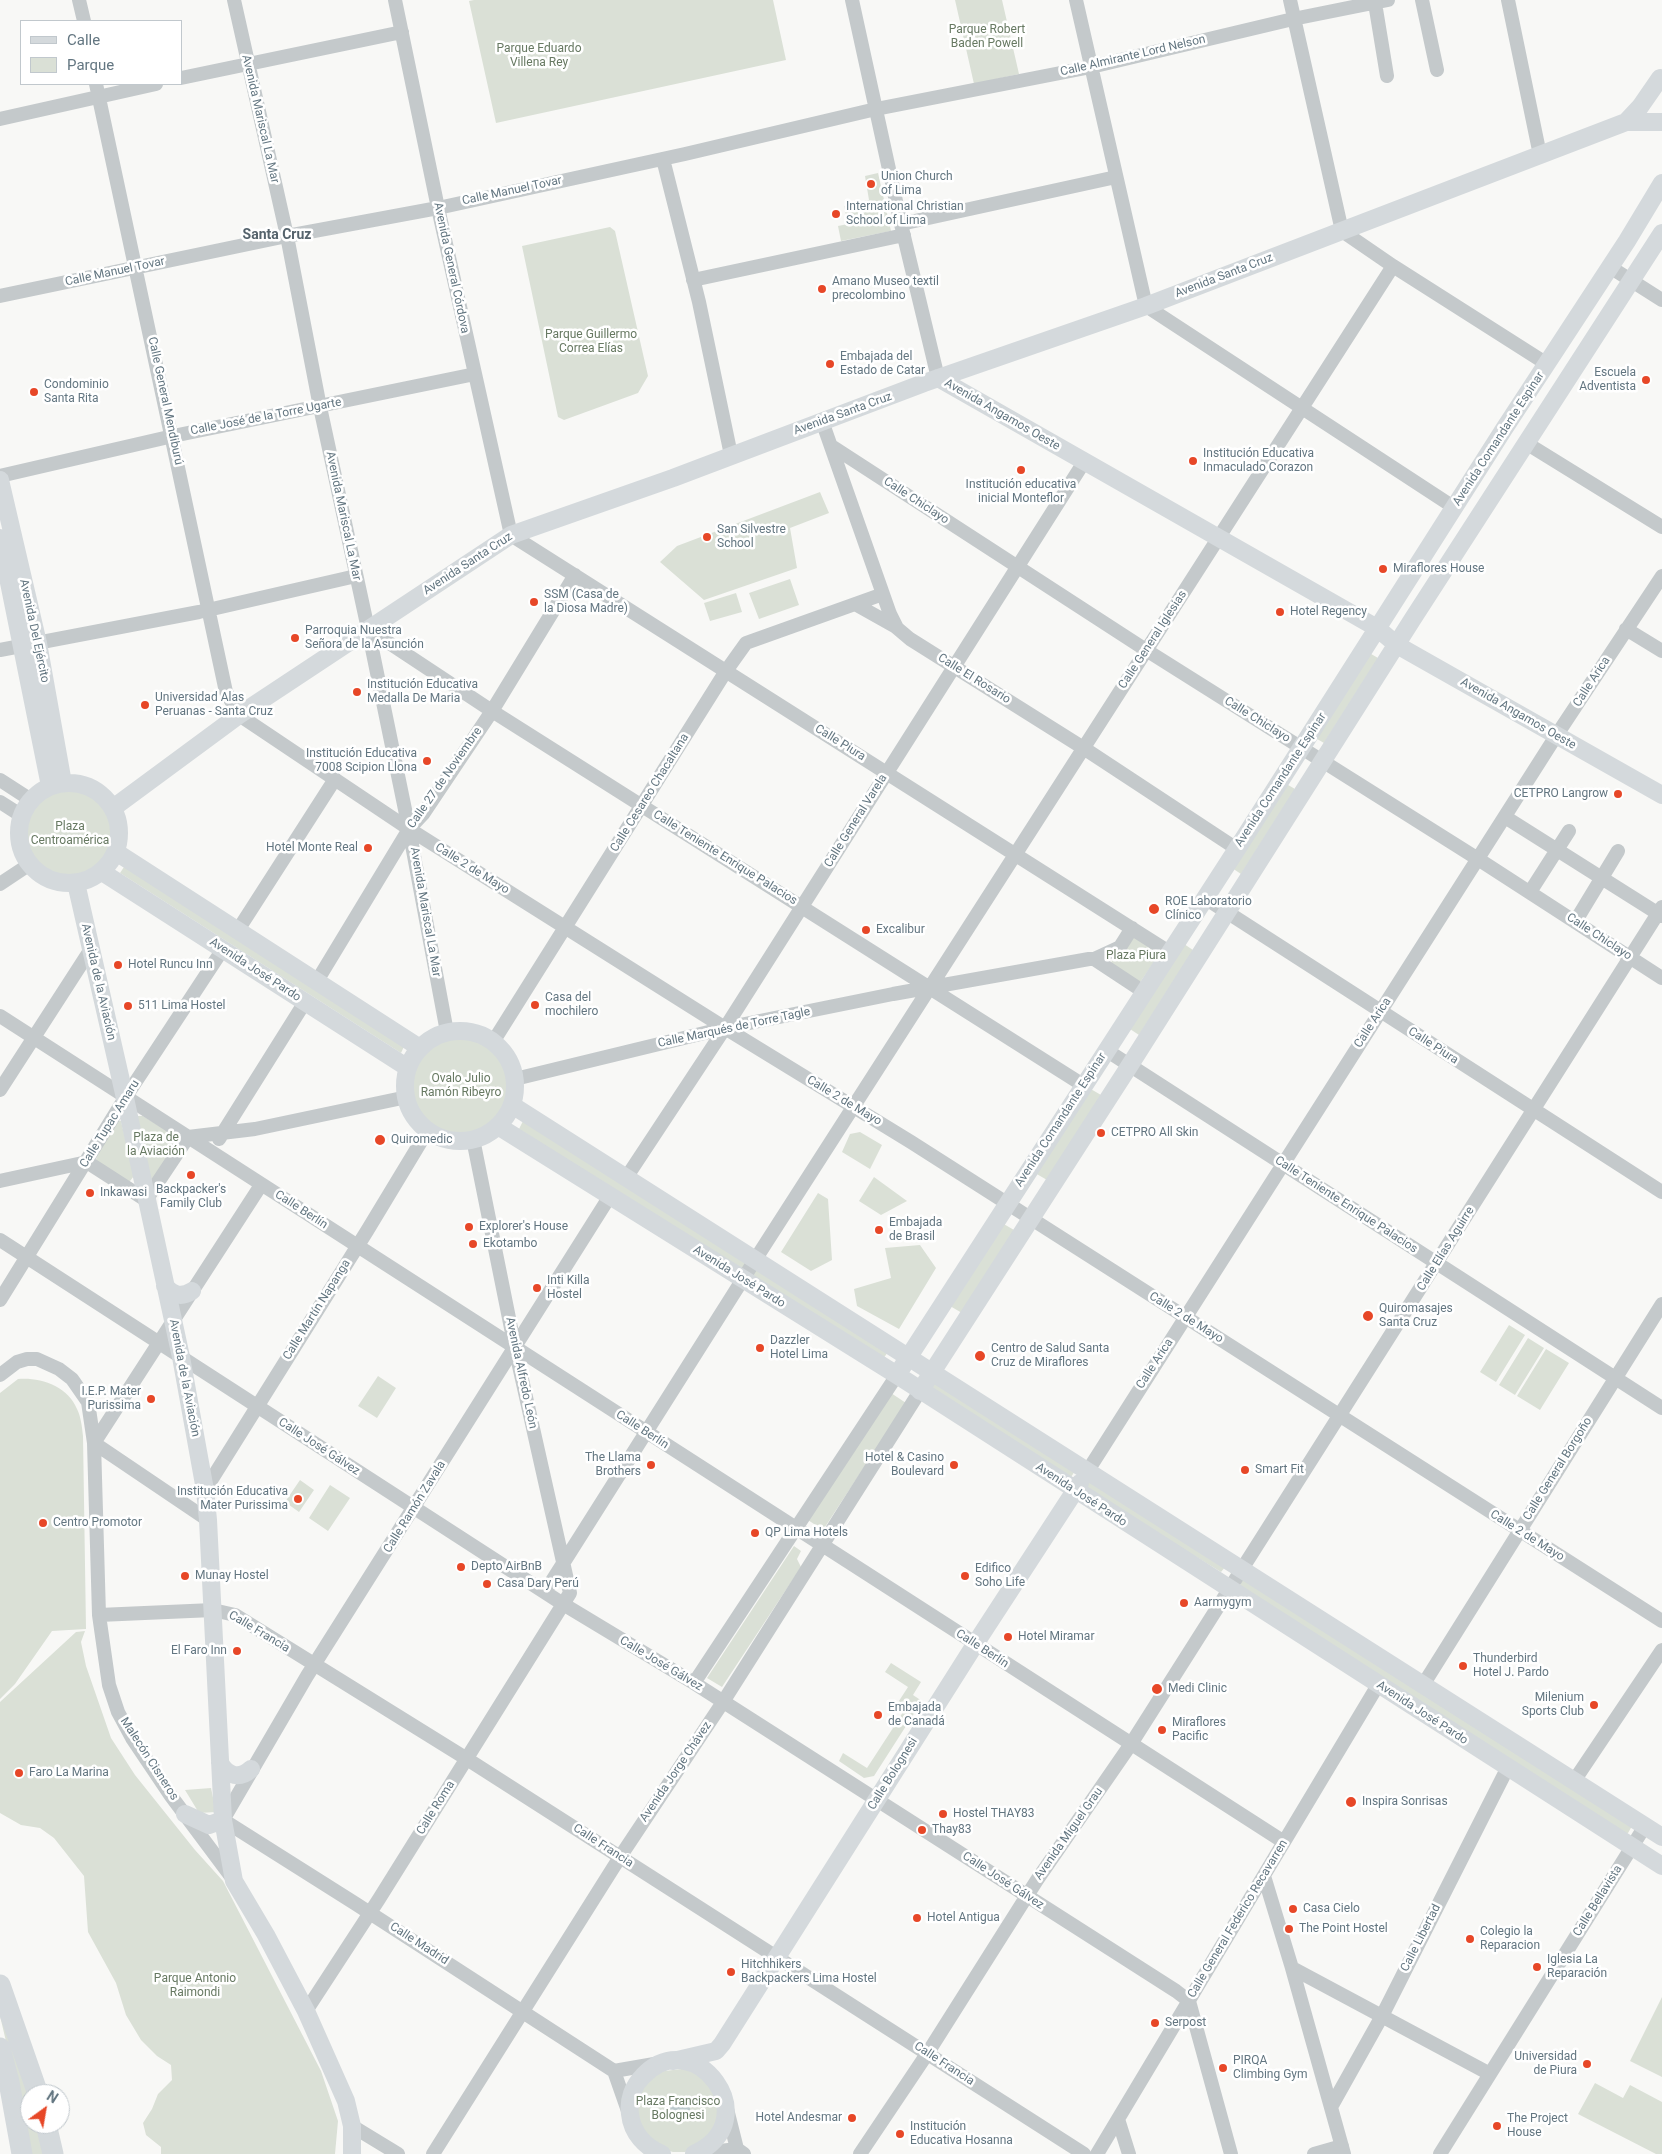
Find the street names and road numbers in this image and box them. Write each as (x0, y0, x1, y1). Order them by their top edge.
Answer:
street label: Calle Almirante Lord Nelson (1059, 32, 1207, 80)
street label: Avenida Mariscal La Mar (238, 53, 282, 185)
street label: Calle Manuel Tovar (461, 173, 563, 209)
street label: Avenida General Córdova (430, 201, 472, 335)
street label: Avenida Santa Cruz (1173, 251, 1275, 301)
street label: Calle Manuel Tovar (64, 254, 166, 290)
street label: Calle General Mendiburú (144, 336, 186, 466)
street label: Avenida Comandante Espinar (1450, 369, 1548, 509)
street label: Avenida Angamos Oeste (942, 376, 1062, 454)
street label: Avenida Santa Cruz (792, 390, 894, 438)
street label: Calle José de la Torre Ugarte (189, 395, 343, 439)
street label: Avenida Mariscal La Mar (322, 450, 364, 582)
street label: Calle Chiclayo (881, 475, 951, 527)
street label: Avenida Santa Cruz (421, 530, 515, 598)
street label: Avenida Del Ejército (16, 578, 52, 684)
street label: Calle General Iglesias (1116, 588, 1190, 692)
street label: Calle El Rosario (935, 651, 1013, 707)
street label: Calle Arica (1570, 654, 1614, 710)
street label: Avenida Angamos Oeste (1458, 675, 1578, 753)
street label: Calle Chiclayo (1221, 694, 1293, 746)
street label: Avenida Comandante Espinar (1232, 710, 1330, 850)
street label: Calle Piura (812, 722, 868, 764)
street label: Calle 27 de Noviembre (405, 725, 485, 831)
street label: Calle Cesareo Chacaltana (608, 731, 692, 855)
street label: Calle General Varela (822, 772, 890, 870)
street label: Calle Teniente Enrique Palacios (650, 808, 800, 908)
street label: Calle 2 de Mayo (432, 840, 512, 898)
street label: Avenida Mariscal La Mar (407, 846, 443, 978)
street label: Calle Chiclayo (1564, 911, 1634, 963)
street label: Avenida de la Aviación (78, 922, 118, 1042)
street label: Avenida José Pardo (207, 935, 303, 1005)
street label: Calle Arica (1351, 995, 1395, 1051)
street label: Calle Marqués de Torre Tagle (657, 1005, 811, 1051)
street label: Calle Piura (1405, 1024, 1461, 1068)
street label: Avenida Comandante Espinar (1012, 1050, 1110, 1190)
street label: Calle 2 de Mayo (804, 1073, 884, 1129)
street label: Calle Tupac Amaru (77, 1077, 143, 1171)
street label: Calle Teniente Enrique Palacios (1272, 1153, 1420, 1257)
street label: Calle Berlín (272, 1188, 330, 1232)
street label: Calle Elías Aguirre (1414, 1204, 1478, 1294)
street label: Avenida José Pardo (690, 1243, 788, 1311)
street label: Calle Martín Napanga (280, 1257, 354, 1363)
street label: Calle 2 de Mayo (1146, 1289, 1226, 1347)
street label: Avenida Alfredo León (502, 1316, 540, 1430)
street label: Avenida de la Aviación (166, 1318, 202, 1438)
street label: Calle Arica (1133, 1336, 1177, 1392)
street label: Calle Berlín (613, 1408, 671, 1452)
street label: Calle José Gálvez (276, 1415, 362, 1479)
street label: Calle General Borgoño (1520, 1415, 1596, 1523)
street label: Calle Ramón Zavala (381, 1458, 449, 1556)
street label: Avenida José Pardo (1033, 1460, 1129, 1530)
street label: Calle 2 de Mayo (1487, 1507, 1567, 1565)
street label: Calle Francia (226, 1608, 292, 1656)
street label: Calle Berlín (953, 1627, 1011, 1671)
street label: Calle José Gálvez (617, 1634, 705, 1694)
street label: Avenida José Pardo (1374, 1678, 1470, 1748)
street label: Malecón Cisneros (117, 1715, 181, 1803)
street label: Avenida Jorge Chávez (637, 1719, 715, 1825)
street label: Calle Bolognesi (865, 1735, 921, 1813)
street label: Calle Roma (414, 1778, 458, 1838)
street label: Avenida Miguel Grau (1032, 1785, 1106, 1883)
street label: Calle Francia (570, 1821, 636, 1871)
street label: Calle General Federico Recavarren (1185, 1837, 1291, 2001)
street label: Calle José Gálvez (960, 1849, 1046, 1913)
street label: Calle Bellavista (1570, 1863, 1626, 1939)
street label: Calle Libertad (1398, 1902, 1444, 1974)
street label: Calle Madrid (387, 1920, 451, 1968)
street label: Calle Francia (911, 2039, 977, 2089)

